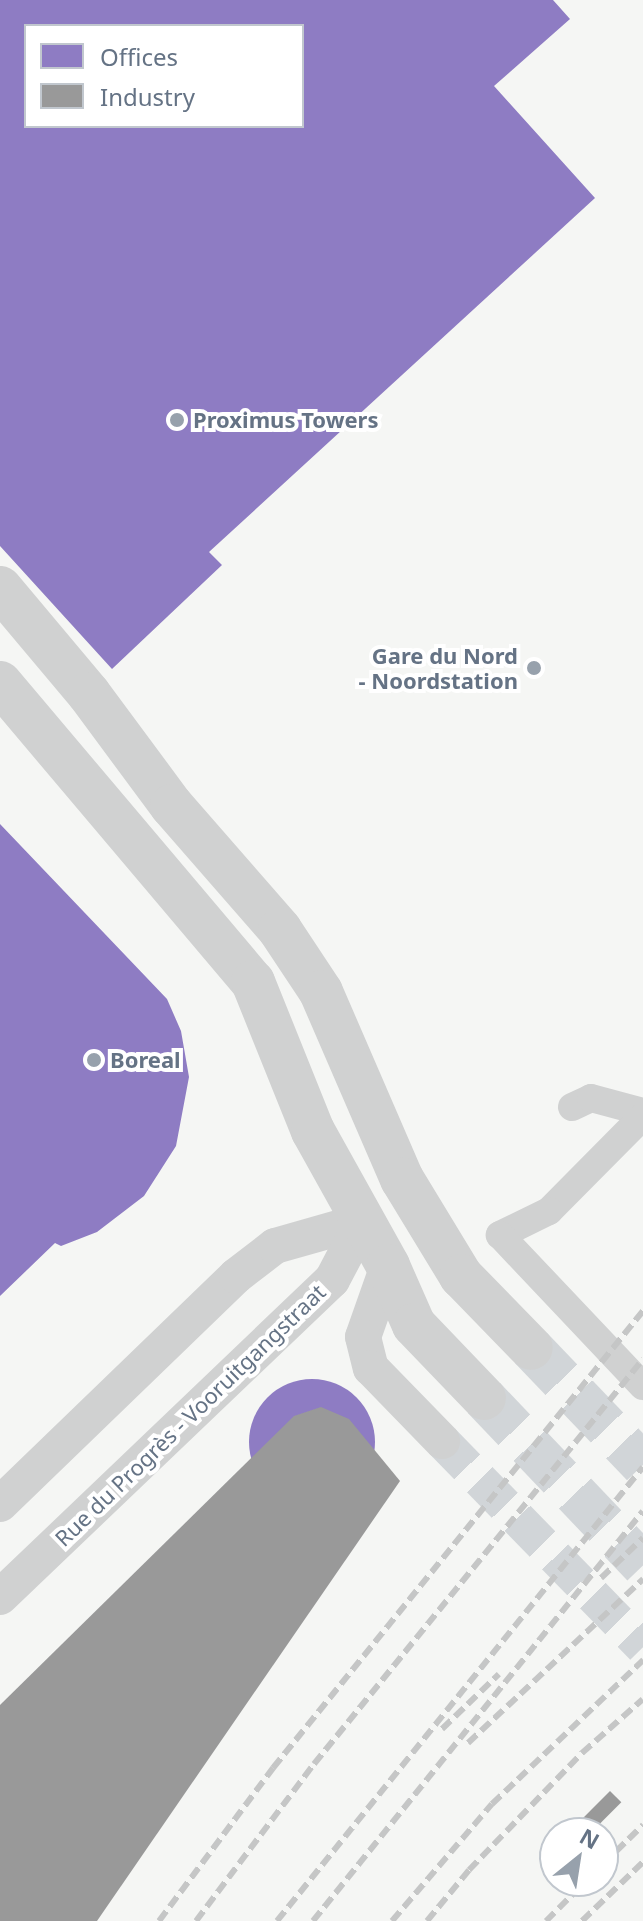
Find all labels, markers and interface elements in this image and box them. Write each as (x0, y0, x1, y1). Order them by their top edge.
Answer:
legend (24, 24, 304, 128)
text: Offices (100, 40, 178, 73)
text: Industry (100, 80, 195, 113)
place label: Proximus Towers (193, 407, 378, 433)
marker: Proximus Towers (168, 411, 186, 429)
place label: Gare du Nord - Noordstation (359, 642, 518, 694)
marker: Gare du Nord - Noordstation (525, 659, 543, 677)
place label: Boreal (110, 1047, 181, 1073)
marker: Boreal (85, 1051, 103, 1069)
street label: Rue du Progrès - Vooruitgangstraat (49, 1279, 331, 1551)
north arrow (539, 1817, 619, 1897)
text: N (575, 1820, 605, 1855)

